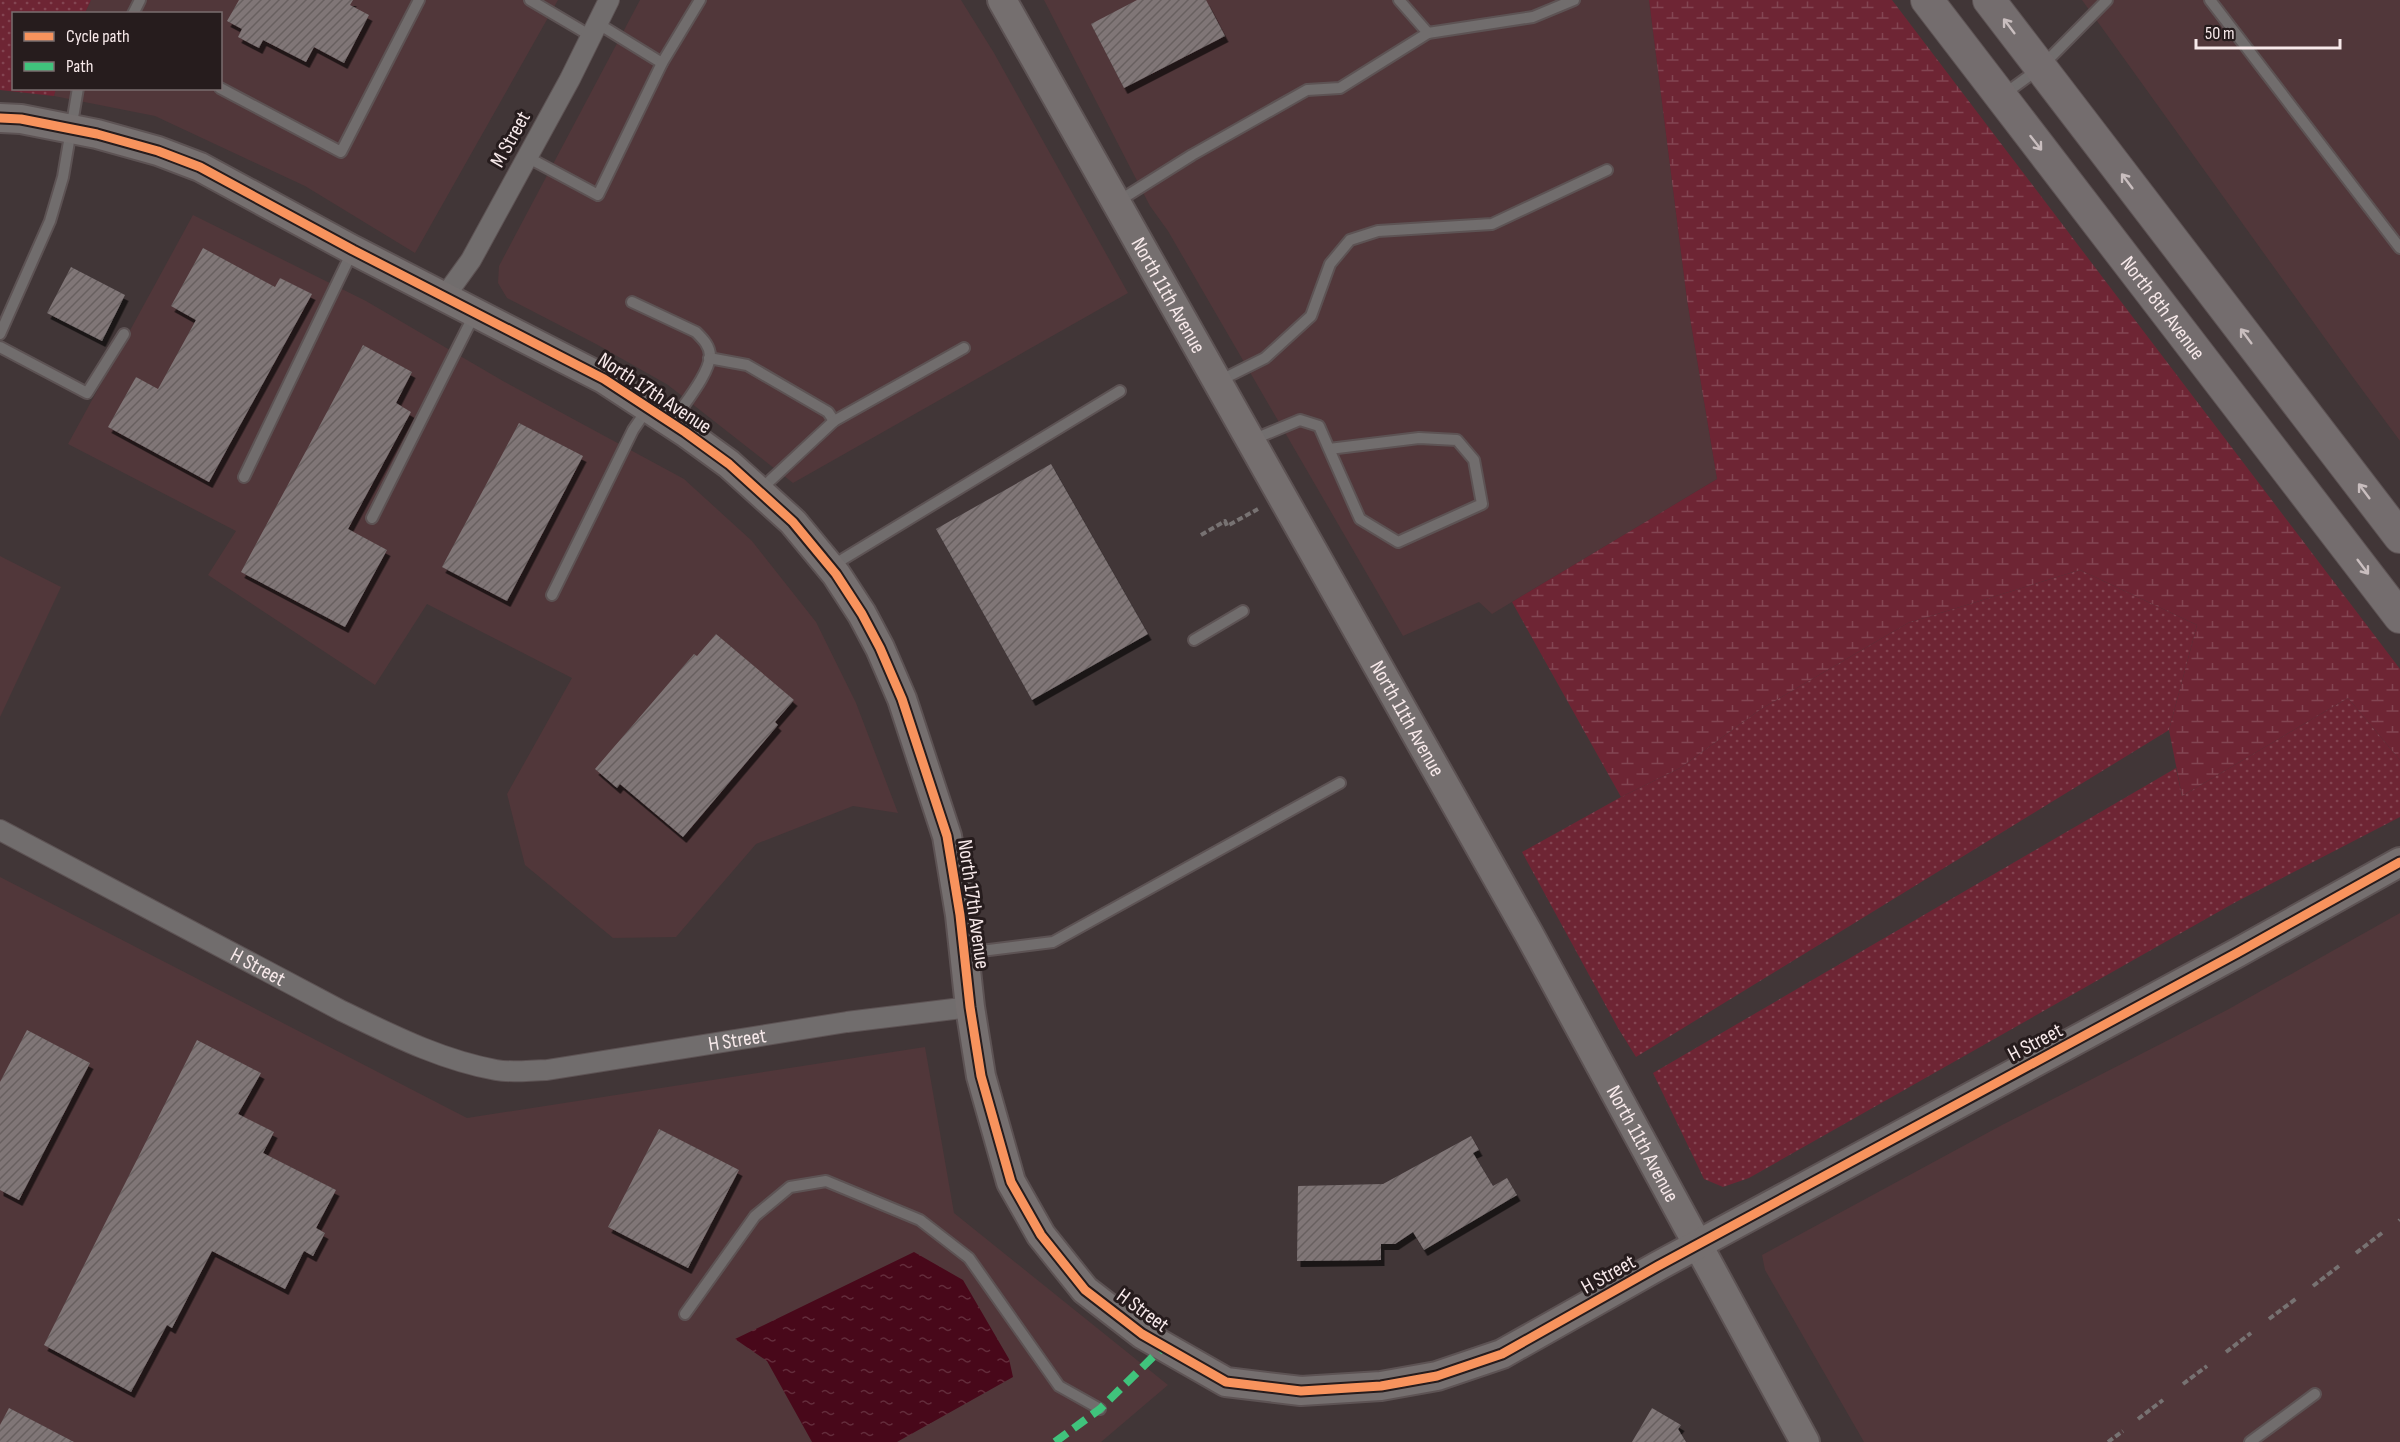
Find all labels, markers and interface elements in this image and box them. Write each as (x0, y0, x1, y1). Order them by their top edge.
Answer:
legend (12, 12, 222, 90)
scale bar (2196, 12, 2340, 50)
one-way arrow (2003, 19, 2015, 35)
text: 50 m (2205, 23, 2235, 44)
text: Cycle path (66, 26, 130, 47)
text: Path (66, 56, 94, 77)
street label: M Street (485, 107, 536, 172)
one-way arrow (2030, 135, 2043, 151)
one-way arrow (2121, 174, 2134, 190)
street label: North 11th Avenue (1126, 233, 1211, 358)
street label: North 8th Avenue (2115, 251, 2210, 365)
one-way arrow (2240, 328, 2253, 344)
street label: North 17th Avenue (593, 347, 716, 439)
one-way arrow (2358, 483, 2371, 499)
one-way arrow (2356, 559, 2369, 575)
street label: North 11th Avenue (1364, 656, 1450, 781)
street label: North 17th Avenue (952, 838, 995, 970)
street label: H Street (226, 942, 289, 992)
street label: H Street (2004, 1018, 2067, 1067)
street label: H Street (706, 1023, 768, 1057)
street label: North 11th Avenue (1601, 1081, 1684, 1207)
street label: H Street (1577, 1249, 1640, 1300)
street label: H Street (1112, 1283, 1174, 1338)

